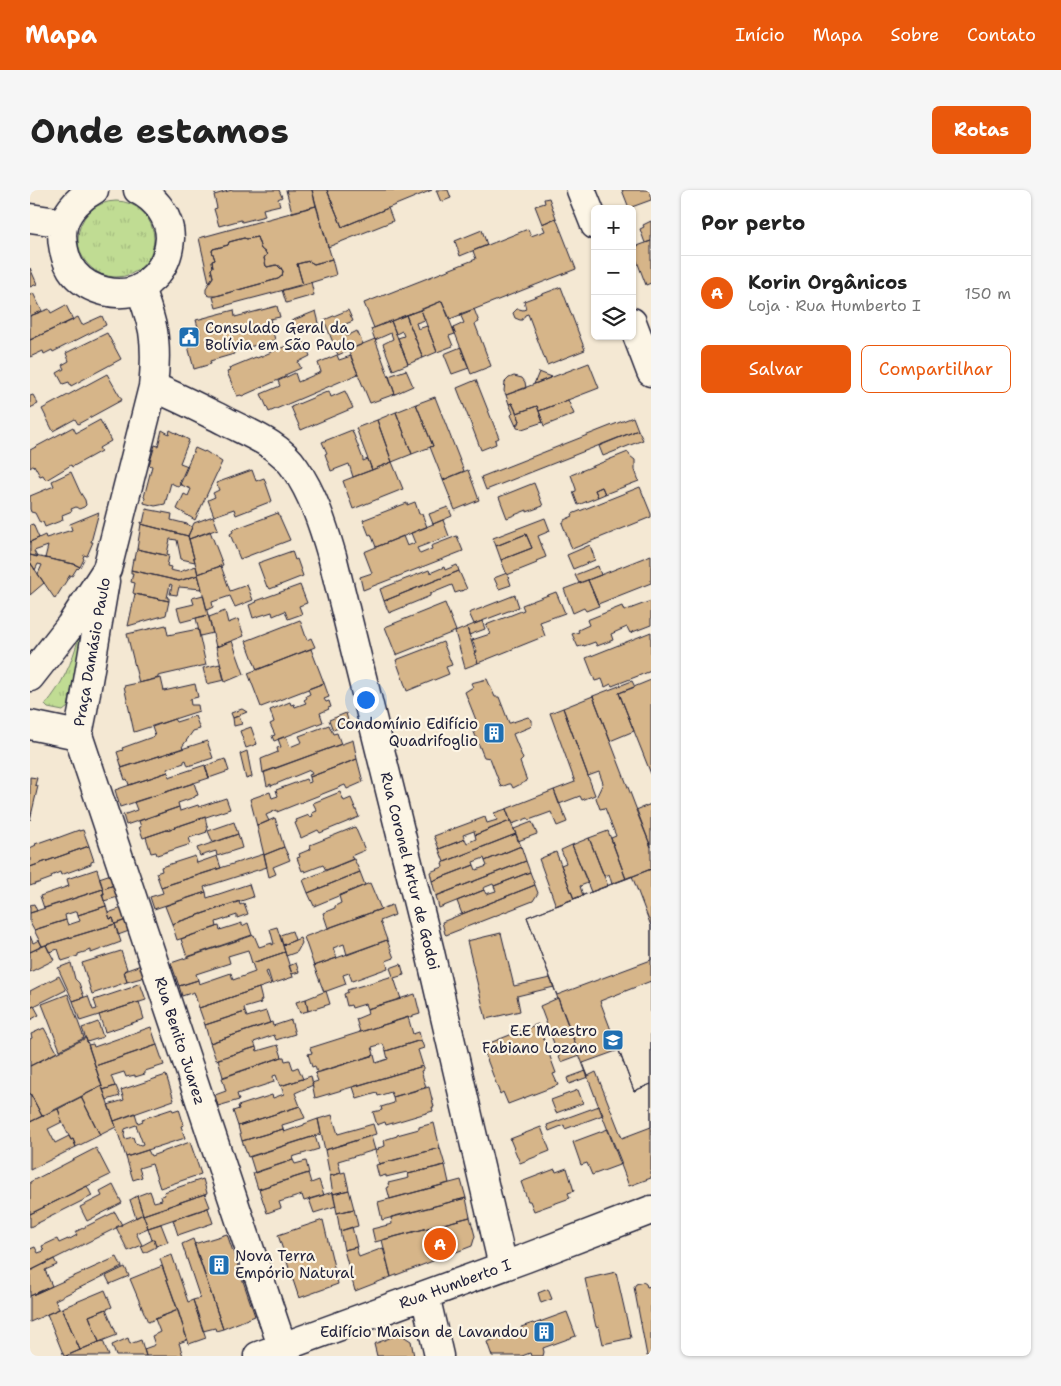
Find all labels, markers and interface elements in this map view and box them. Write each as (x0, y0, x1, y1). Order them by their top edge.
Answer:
text: Mapa (25, 19, 97, 51)
text: Início (735, 23, 785, 47)
text: Mapa (813, 23, 862, 47)
text: Sobre (890, 23, 939, 47)
text: Contato (967, 23, 1036, 47)
button: Rotas (932, 106, 1031, 154)
text: Onde estamos (30, 107, 289, 154)
map controls (591, 205, 636, 340)
button: + (591, 205, 636, 250)
text: Por perto (701, 209, 805, 237)
button: − (591, 250, 636, 295)
text: Korin Orgânicos (748, 270, 907, 295)
text: A (711, 283, 723, 304)
text: 150 m (964, 283, 1011, 304)
button: layers (591, 295, 636, 340)
text: Loja · Rua Humberto I (748, 295, 921, 316)
place label: Consulado Geral da Bolívia em São Paulo (205, 318, 355, 355)
public building icon: Consulado Geral da Bolívia em São Paulo (177, 325, 201, 349)
button: Salvar (701, 345, 851, 393)
button: Compartilhar (861, 345, 1011, 393)
street label: Praça Damásio Paulo (69, 576, 115, 728)
your location (353, 687, 379, 713)
place label: Condomínio Edifício Quadrifoglio (337, 714, 478, 751)
building icon: Condomínio Edifício Quadrifoglio (482, 721, 506, 745)
street label: Rua Coronel Artur de Godoi (376, 770, 444, 972)
street label: Rua Benito Juarez (150, 974, 210, 1108)
place label: E.E Maestro Fabiano Lozano (482, 1021, 597, 1058)
school or university icon: E.E Maestro Fabiano Lozano (601, 1028, 625, 1052)
pin: A (424, 1225, 456, 1263)
place label: Nova Terra Empório Natural (235, 1246, 355, 1283)
building icon: Nova Terra Empório Natural (207, 1253, 231, 1277)
street label: Rua Humberto I (396, 1254, 514, 1314)
building icon: Edifício Maison de Lavandou (532, 1320, 556, 1344)
place label: Edifício Maison de Lavandou (320, 1322, 528, 1342)

